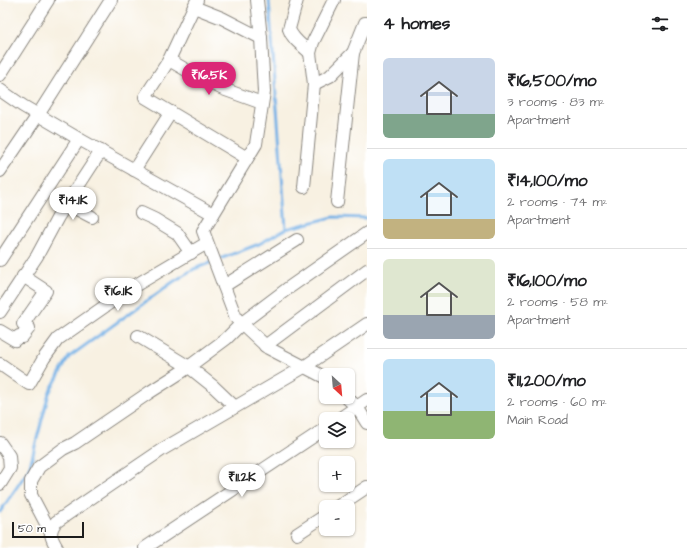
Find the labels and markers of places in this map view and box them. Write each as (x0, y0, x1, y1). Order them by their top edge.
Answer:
pin: ₹16.5K (176, 62, 242, 96)
pin: ₹14.1K (40, 187, 106, 221)
pin: ₹16.1K (85, 278, 151, 312)
pin: ₹11.2K (209, 464, 275, 498)

